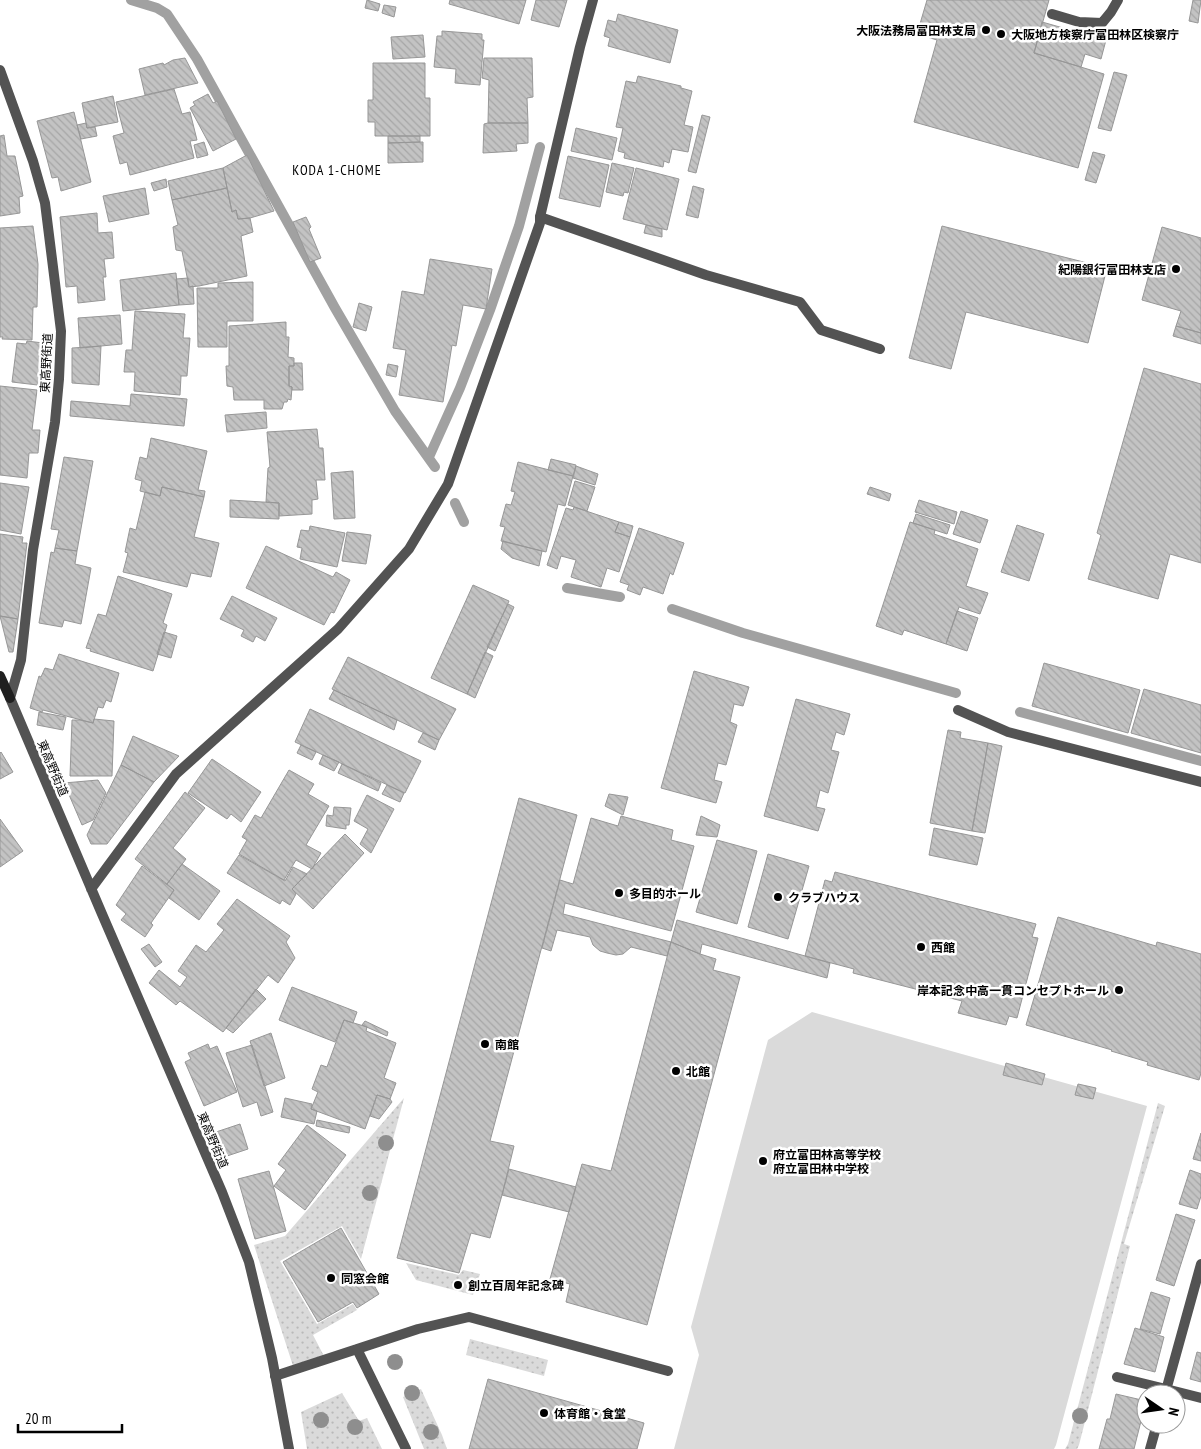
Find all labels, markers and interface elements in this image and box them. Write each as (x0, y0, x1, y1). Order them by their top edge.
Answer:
place label: 大阪法務局富田林支局 (856, 23, 976, 38)
marker: 大阪法務局富田林支局 (980, 24, 992, 36)
place label: 大阪地方検察庁富田林区検察庁 (1011, 27, 1179, 42)
marker: 大阪地方検察庁富田林区検察庁 (995, 28, 1007, 40)
district label: KODA 1-CHOME (292, 161, 382, 179)
place label: 紀陽銀行富田林支店 (1058, 262, 1166, 277)
marker: 紀陽銀行富田林支店 (1170, 263, 1182, 275)
street label: 東高野街道 (37, 333, 55, 393)
street label: 東高野街道 (34, 737, 72, 799)
place label: 多目的ホール (629, 886, 701, 901)
marker: 多目的ホール (613, 887, 625, 899)
place label: クラブハウス (788, 890, 860, 905)
marker: クラブハウス (772, 891, 784, 903)
place label: 西館 (931, 940, 955, 955)
marker: 西館 (915, 941, 927, 953)
place label: 岸本記念中高一貫コンセプトホール (917, 983, 1109, 998)
marker: 岸本記念中高一貫コンセプトホール (1113, 984, 1125, 996)
place label: 南館 (495, 1037, 519, 1052)
marker: 南館 (479, 1038, 491, 1050)
place label: 北館 (686, 1064, 710, 1079)
marker: 北館 (670, 1065, 682, 1077)
street label: 東高野街道 (194, 1109, 232, 1171)
place label: 府立富田林高等学校 府立富田林中学校 (773, 1147, 881, 1176)
marker: 府立富田林高等学校 府立富田林中学校 (757, 1155, 769, 1167)
place label: 同窓会館 (341, 1271, 389, 1286)
marker: 同窓会館 (325, 1272, 337, 1284)
place label: 創立百周年記念碑 (468, 1278, 564, 1293)
marker: 創立百周年記念碑 (452, 1279, 464, 1291)
north arrow (1136, 1384, 1186, 1434)
scale bar (18, 1402, 121, 1434)
place label: 体育館・食堂 (554, 1406, 626, 1421)
text: N (1164, 1406, 1183, 1418)
marker: 体育館・食堂 (538, 1407, 550, 1419)
text: 20 m (25, 1409, 51, 1428)

